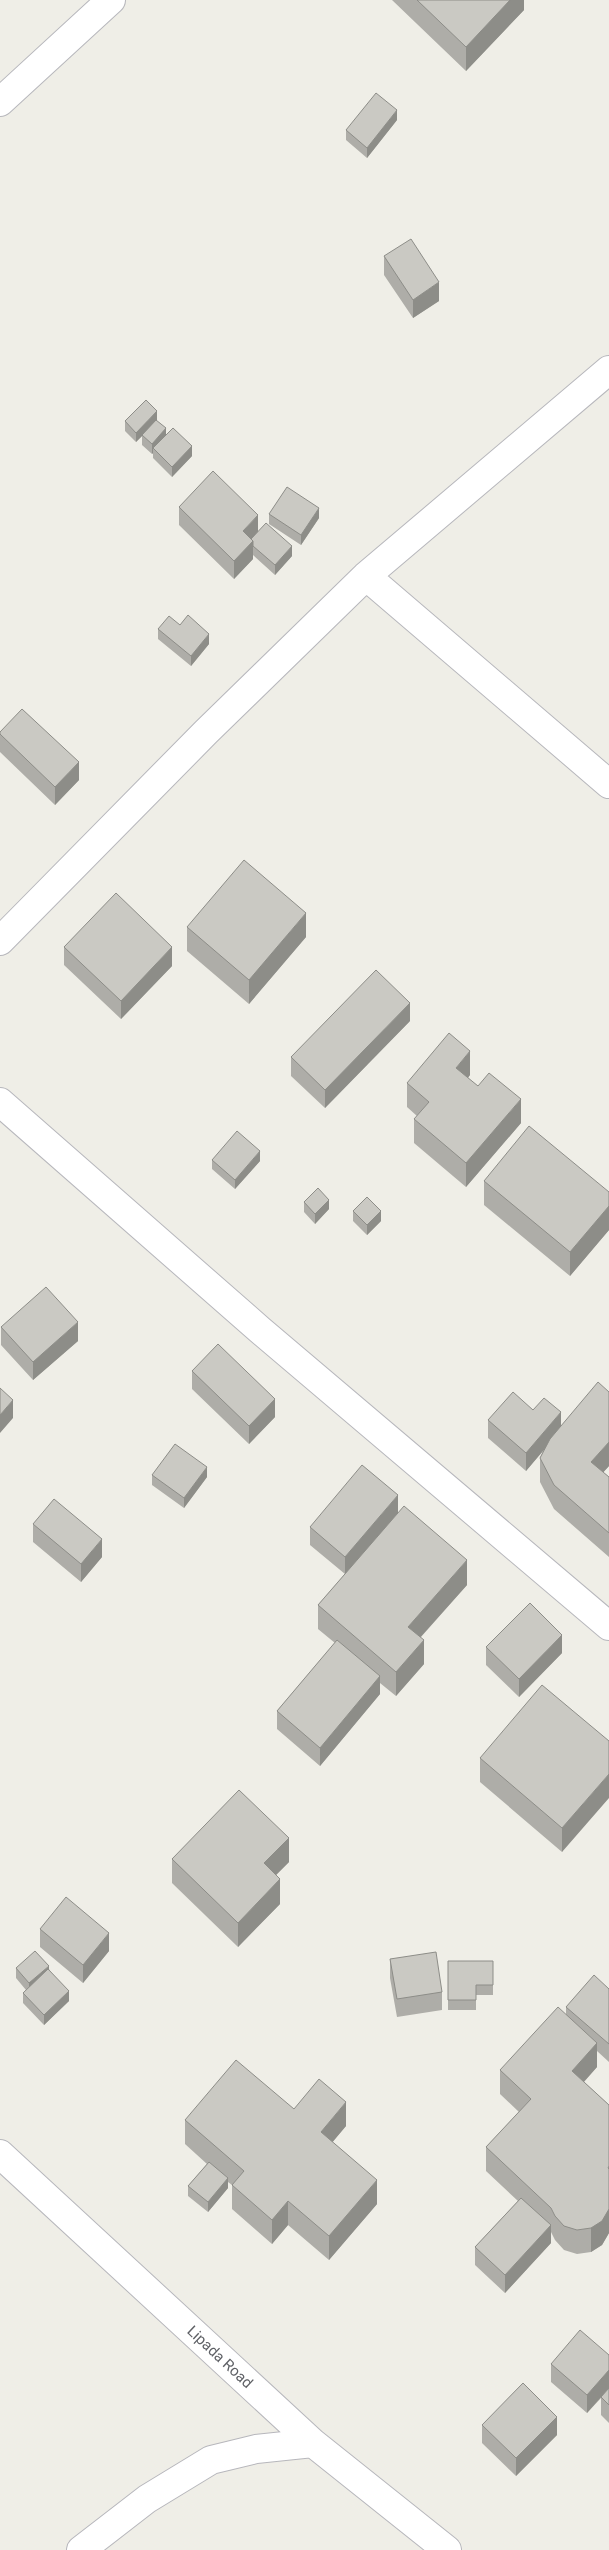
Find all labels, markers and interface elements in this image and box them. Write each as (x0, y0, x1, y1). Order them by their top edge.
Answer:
street label: Lipada Road (183, 2322, 257, 2392)

